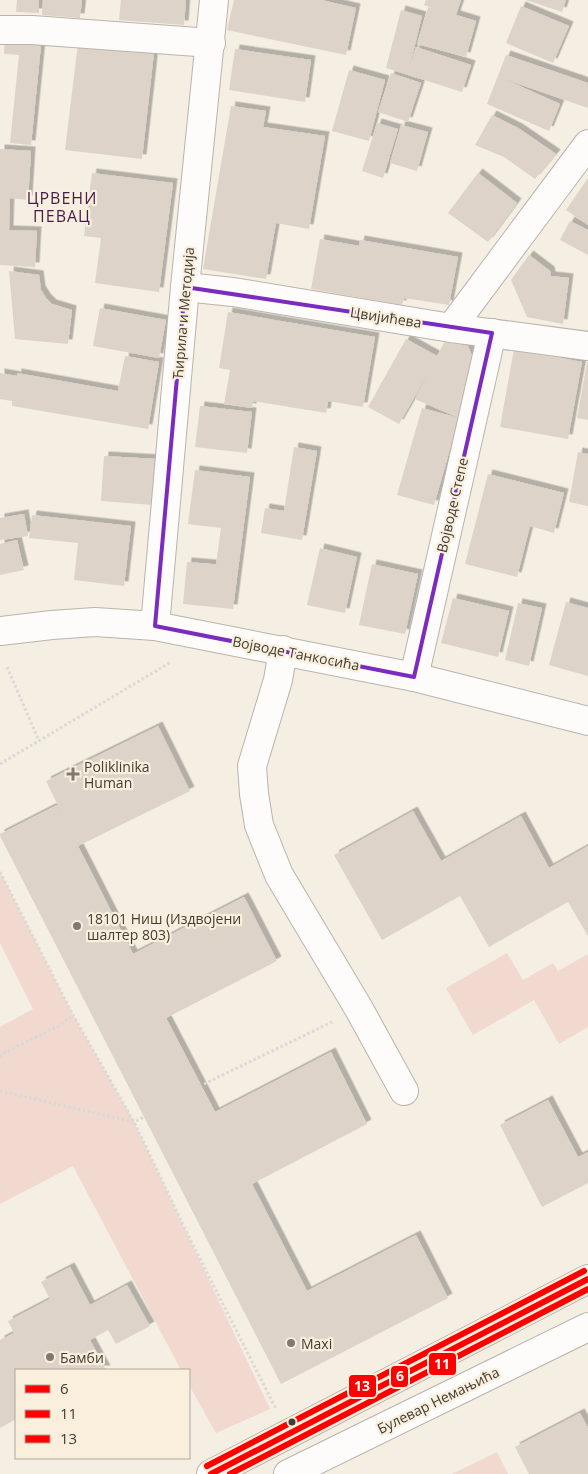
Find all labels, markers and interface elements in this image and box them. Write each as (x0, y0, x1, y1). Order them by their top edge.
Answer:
district label: ЦРВЕНИ ПЕВАЦ (27, 187, 97, 227)
street label: Ћирила и Методија (168, 246, 198, 380)
street label: Цвијићева (349, 302, 423, 332)
street label: Војводе Степе (432, 456, 472, 554)
street label: Војводе Танкосића (231, 631, 361, 675)
place label: Poliklinika Human (84, 757, 150, 792)
marker: Poliklinika Human (66, 767, 80, 781)
place label: 18101 Ниш (Издвојени шалтер 803) (87, 909, 241, 944)
marker: 18101 Ниш (Издвојени шалтер 803) (71, 920, 83, 932)
place label: Maxi (301, 1334, 332, 1353)
marker: Maxi (285, 1337, 297, 1349)
place label: Бамби (60, 1348, 104, 1367)
marker: Бамби (44, 1351, 56, 1363)
line badge: 11 (428, 1352, 457, 1376)
text: 11 (434, 1354, 450, 1373)
street label: Булевар Немањића (374, 1362, 502, 1438)
line badge: 6 (390, 1365, 409, 1388)
text: 6 (396, 1366, 404, 1385)
legend (15, 1369, 190, 1459)
line badge: 13 (348, 1374, 377, 1398)
text: 13 (354, 1376, 370, 1395)
text: 6 (60, 1378, 69, 1398)
text: 11 (60, 1403, 77, 1423)
unlabelled marker (287, 1417, 297, 1427)
text: 13 (60, 1428, 77, 1448)

